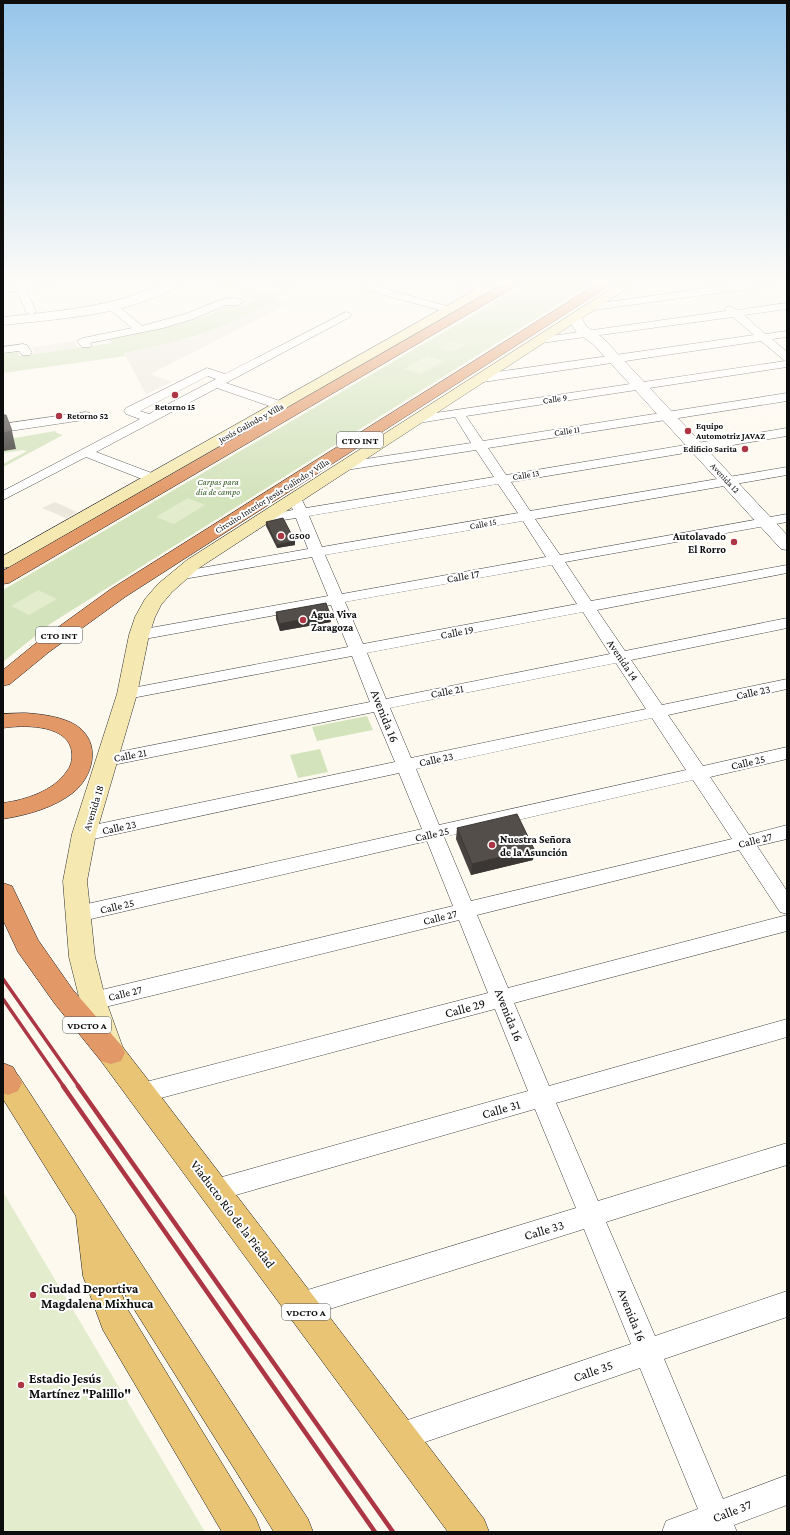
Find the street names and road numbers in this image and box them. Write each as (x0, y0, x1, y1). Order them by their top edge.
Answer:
street label: Calle 9 (542, 392, 568, 406)
street label: Jesús Galindo y Villa (216, 401, 285, 445)
street label: Calle 11 (553, 424, 581, 438)
road number: CTO INT (337, 432, 383, 448)
street label: Circuito Interior Jesús Galindo y Villa (213, 457, 331, 535)
street label: Avenida 12 (708, 461, 742, 495)
street label: Calle 13 (512, 468, 540, 482)
street label: Calle 15 (469, 517, 497, 531)
street label: Calle 17 (446, 567, 480, 585)
street label: Calle 19 (439, 623, 475, 641)
road number: CTO INT (36, 627, 82, 643)
street label: Avenida 14 (605, 637, 641, 683)
street label: Calle 21 (430, 682, 465, 700)
street label: Calle 23 (735, 683, 771, 701)
street label: Avenida 16 (368, 688, 402, 744)
street label: Calle 21 (113, 746, 148, 764)
street label: Calle 23 (418, 750, 454, 768)
street label: Calle 25 (730, 752, 766, 772)
street label: Avenida 18 (80, 784, 106, 832)
street label: Calle 23 (101, 818, 137, 836)
street label: Calle 25 (414, 824, 450, 844)
street label: Calle 27 (737, 830, 773, 850)
street label: Calle 25 (99, 896, 135, 916)
street label: Calle 27 (422, 907, 458, 927)
street label: Calle 27 (107, 983, 143, 1003)
street label: Avenida 16 (492, 987, 526, 1043)
street label: Calle 29 (443, 995, 487, 1021)
road number: VDCTO A (63, 1017, 111, 1033)
street label: Calle 31 (480, 1096, 522, 1122)
street label: Viaducto Río de la Piedad (188, 1157, 278, 1271)
street label: Calle 33 (522, 1217, 566, 1243)
street label: Avenida 16 (615, 1287, 649, 1343)
road number: VDCTO A (282, 1304, 330, 1320)
street label: Calle 35 (571, 1357, 615, 1385)
street label: Calle 37 (710, 1497, 754, 1525)

